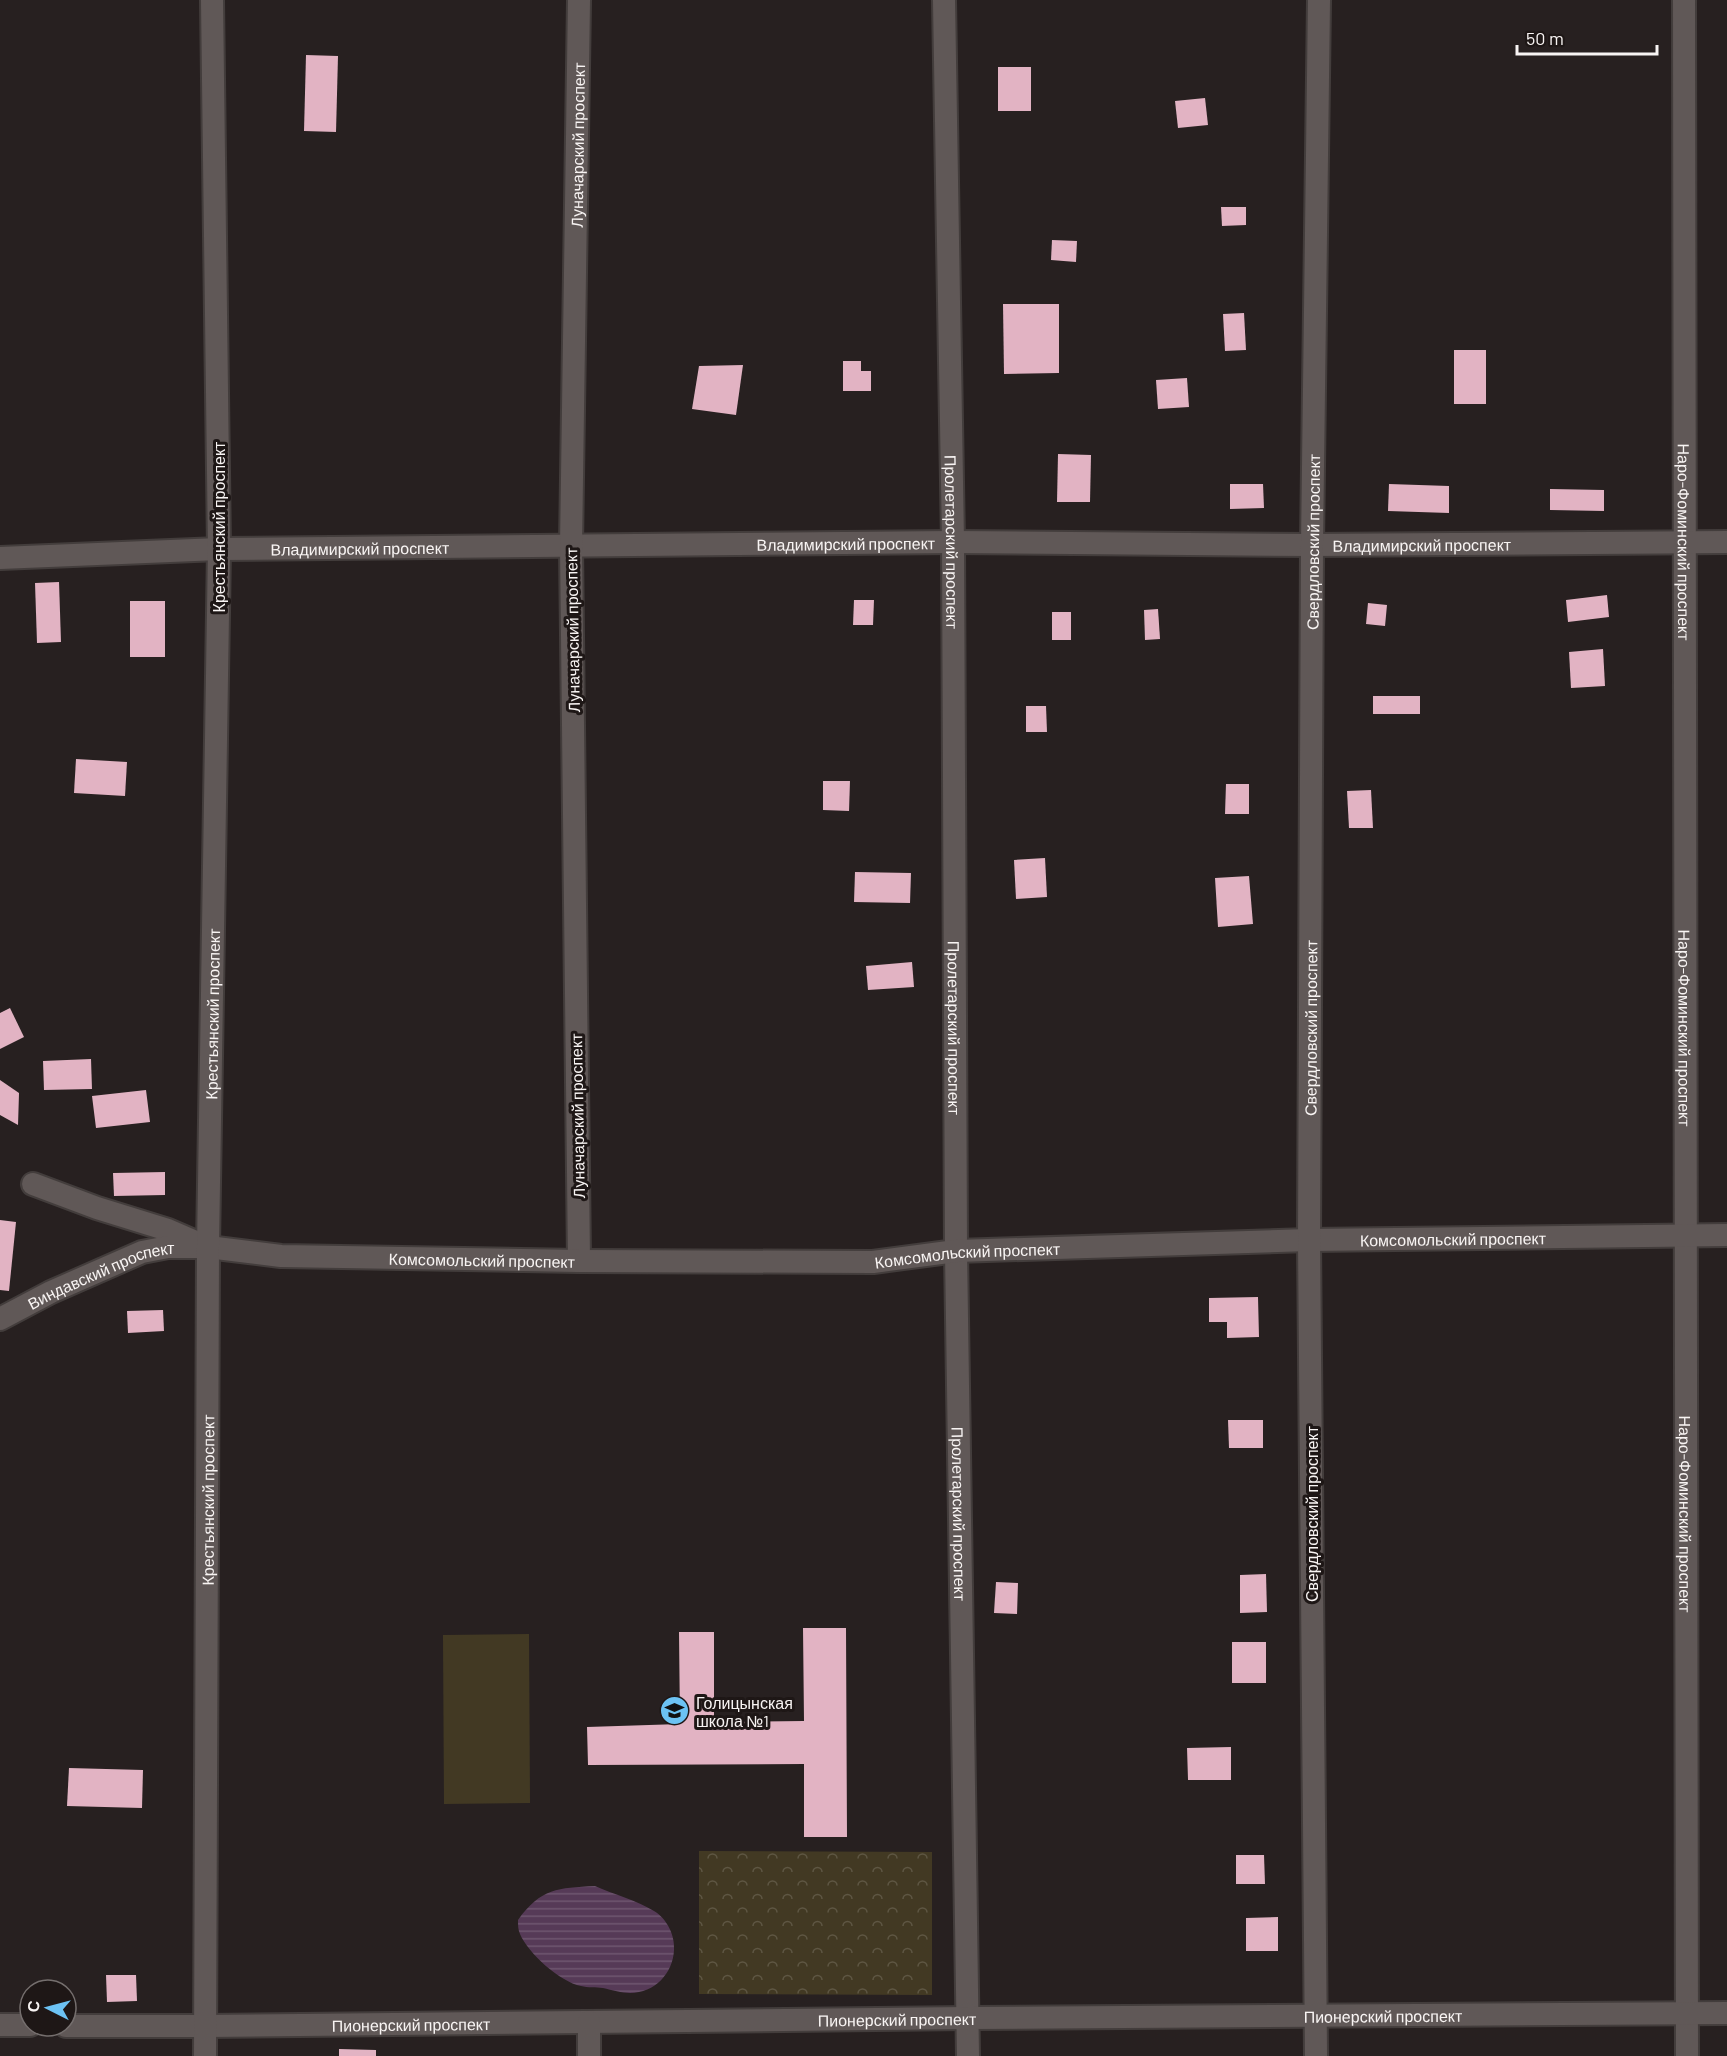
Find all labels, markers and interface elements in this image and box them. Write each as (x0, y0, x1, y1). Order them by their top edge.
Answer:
scale bar (1517, 18, 1656, 56)
text: 50 m (1526, 27, 1564, 49)
street label: Луначарский проспект (566, 62, 588, 228)
street label: Крестьянский проспект (209, 441, 228, 612)
street label: Наро-Фоминский проспект (1675, 443, 1694, 641)
street label: Свердловский проспект (1302, 453, 1323, 630)
street label: Пролетарский проспект (942, 455, 963, 630)
street label: Владимирский проспект (756, 533, 936, 553)
street label: Владимирский проспект (1332, 534, 1512, 554)
street label: Владимирский проспект (270, 537, 450, 558)
street label: Луначарский проспект (561, 547, 583, 713)
street label: Крестьянский проспект (201, 928, 223, 1100)
street label: Наро-Фоминский проспект (1676, 929, 1695, 1127)
street label: Свердловский проспект (1300, 939, 1320, 1116)
street label: Пролетарский проспект (945, 941, 965, 1116)
street label: Луначарский проспект (566, 1033, 588, 1199)
street label: Комсомольский проспект (1360, 1228, 1547, 1249)
street label: Виндавский проспект (24, 1238, 175, 1312)
street label: Комсомольский проспект (873, 1238, 1061, 1271)
street label: Комсомольский проспект (389, 1248, 576, 1270)
street label: Крестьянский проспект (197, 1414, 217, 1586)
street label: Наро-Фоминский проспект (1677, 1415, 1696, 1613)
street label: Свердловский проспект (1302, 1425, 1321, 1602)
street label: Пролетарский проспект (949, 1427, 971, 1602)
place label: Голицынская школа №1 (696, 1693, 793, 1730)
school or university icon: Голицынская школа №1 (659, 1695, 691, 1727)
north arrow (18, 1978, 78, 2038)
text: С (23, 1999, 43, 2013)
street label: Пионерский проспект (1304, 2005, 1463, 2025)
street label: Пионерский проспект (818, 2008, 977, 2029)
street label: Пионерский проспект (332, 2014, 491, 2034)

